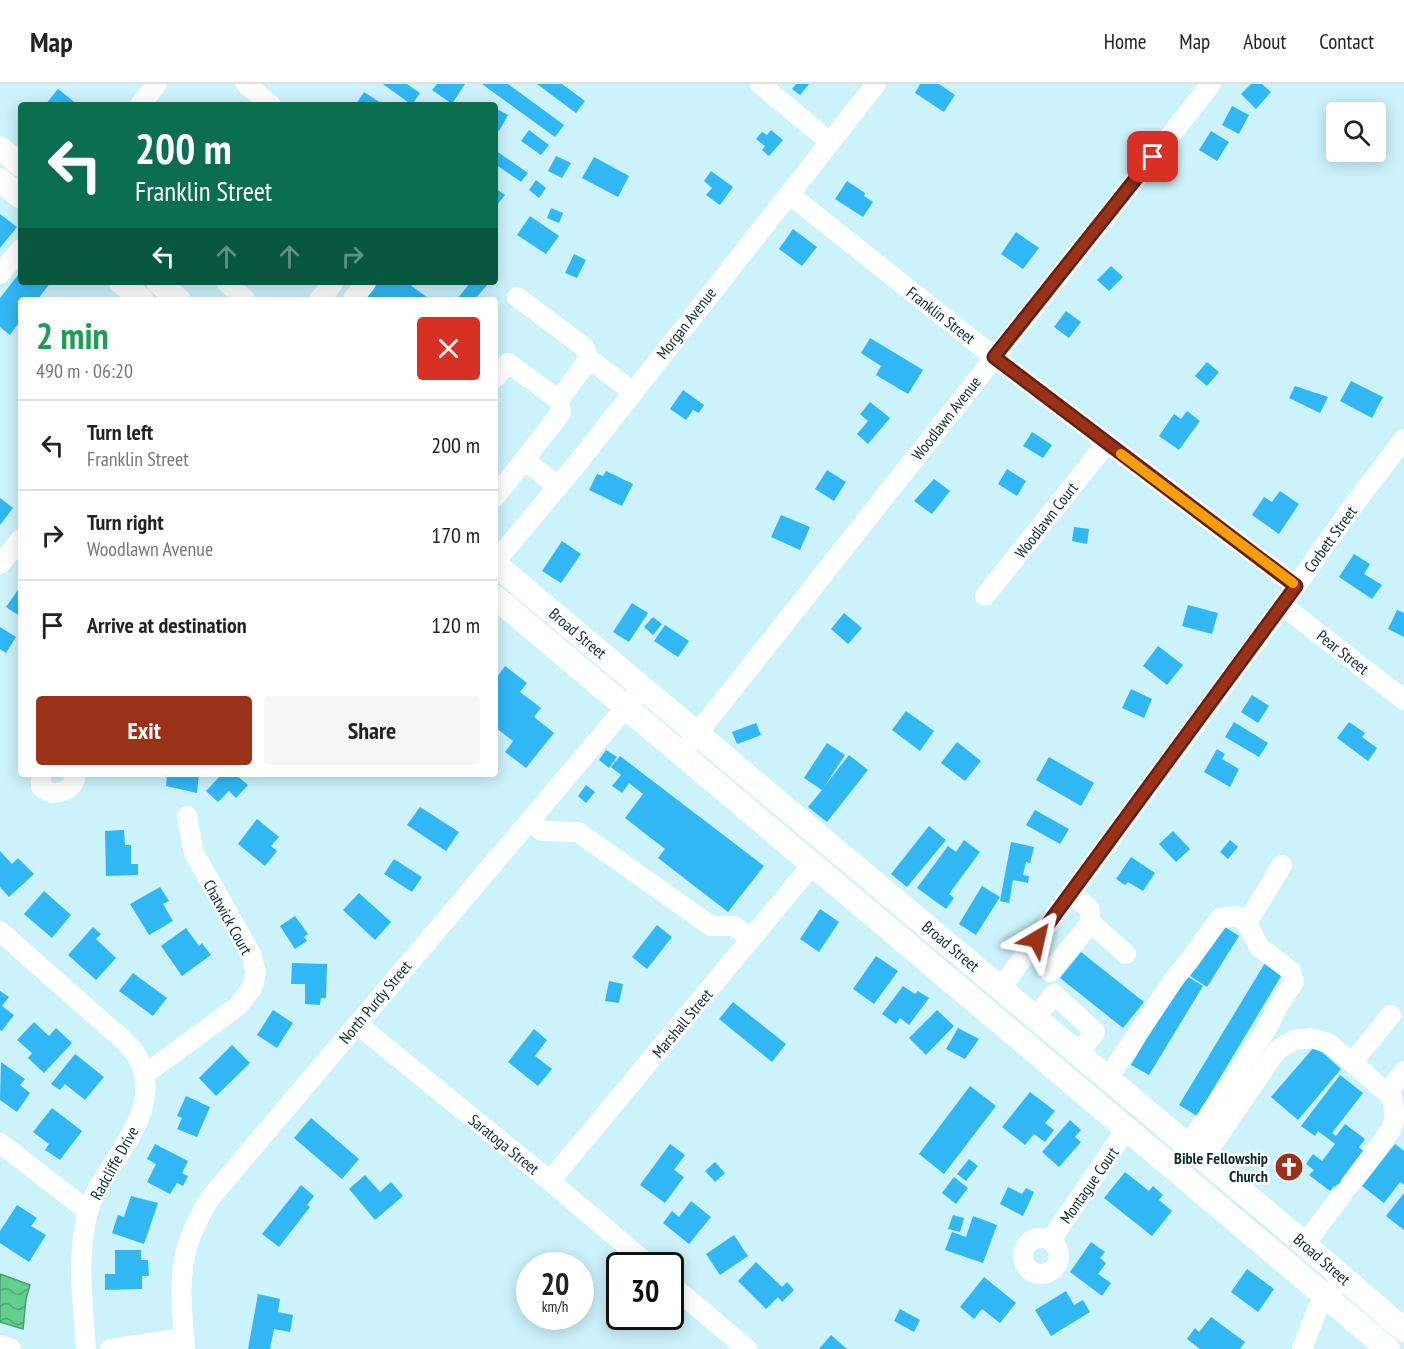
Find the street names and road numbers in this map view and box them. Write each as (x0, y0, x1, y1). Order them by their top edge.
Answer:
street label: Franklin Street (903, 282, 980, 348)
street label: Morgan Avenue (652, 283, 720, 363)
street label: Woodlawn Avenue (907, 372, 985, 464)
street label: Woodlawn Court (1010, 478, 1082, 562)
street label: Corbett Street (1299, 501, 1361, 576)
street label: Broad Street (545, 603, 611, 663)
street label: Pear Street (1313, 625, 1374, 679)
street label: Chatwick Court (199, 876, 257, 959)
street label: Broad Street (918, 916, 984, 976)
street label: North Purdy Street (334, 956, 416, 1048)
street label: Marshall Street (647, 984, 717, 1062)
street label: Saratoga Street (465, 1109, 544, 1179)
street label: Radcliffe Drive (86, 1123, 142, 1203)
street label: Montague Court (1055, 1142, 1123, 1227)
street label: Broad Street (1290, 1229, 1355, 1289)

